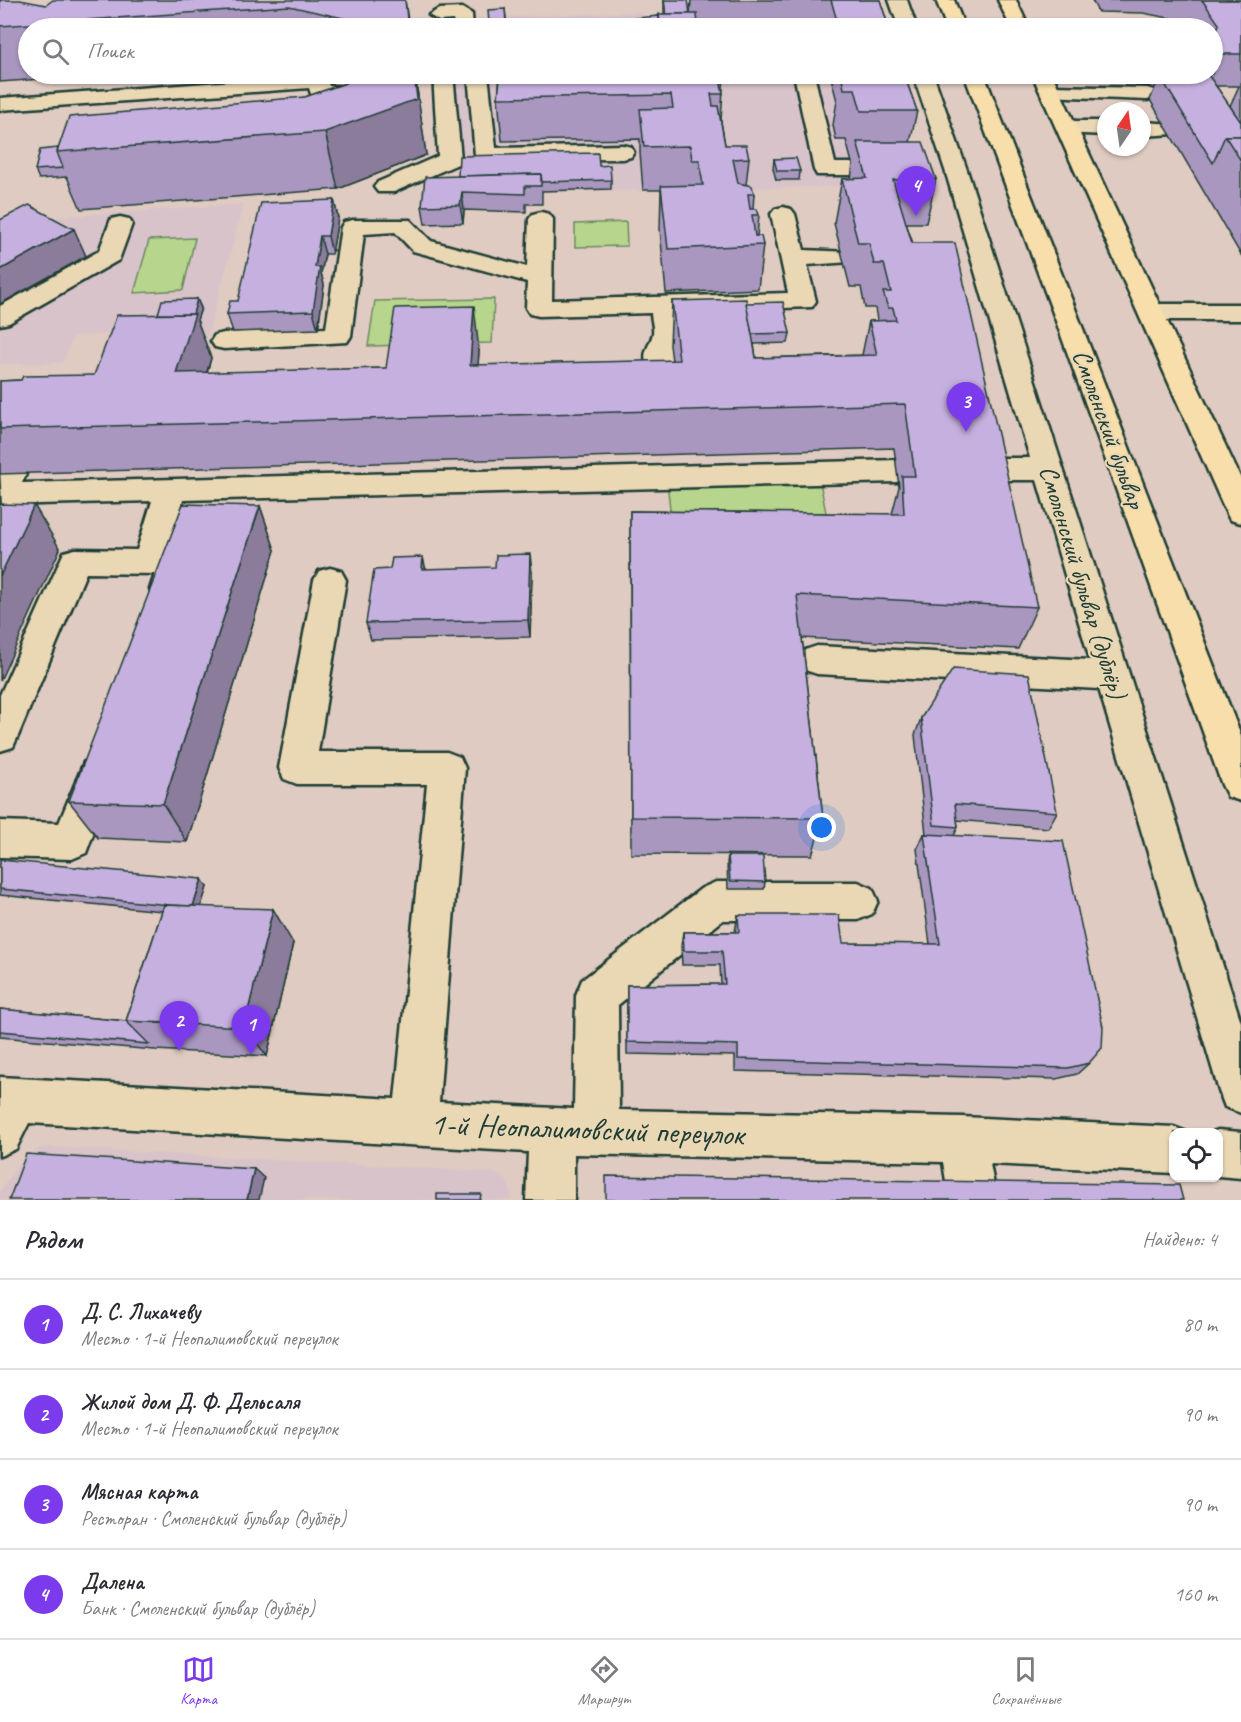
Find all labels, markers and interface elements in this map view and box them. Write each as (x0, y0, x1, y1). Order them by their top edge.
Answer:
search box (18, 18, 1223, 84)
icon: search (39, 35, 72, 68)
text: Поиск (87, 37, 133, 65)
north arrow (1097, 102, 1151, 156)
pin: 4 (896, 166, 936, 216)
street label: Смоленский бульвар (1065, 345, 1154, 515)
pin: 3 (946, 382, 986, 432)
street label: Смоленский бульвар (дублёр) (1032, 462, 1135, 704)
your location (807, 813, 836, 842)
pin: 2 (160, 1002, 198, 1051)
pin: 1 (232, 1006, 270, 1055)
street label: 1-й Неопалимовский переулок (430, 1103, 747, 1155)
map controls (1169, 1128, 1223, 1182)
button: locate (1169, 1128, 1223, 1182)
text: Рядом (24, 1223, 82, 1256)
text: Найдено: 4 (1142, 1227, 1217, 1252)
text: Д. С. Лихачеву (81, 1298, 200, 1326)
text: 1 (39, 1312, 48, 1337)
text: 80 m (1183, 1312, 1217, 1337)
text: Место · 1-й Неопалимовский переулок (81, 1326, 338, 1351)
text: Жилой дом Д. Ф. Дельсаля (81, 1388, 300, 1416)
text: 2 (39, 1402, 48, 1427)
text: 90 m (1183, 1402, 1217, 1427)
text: Место · 1-й Неопалимовский переулок (81, 1416, 338, 1441)
text: Мясная карта (81, 1478, 198, 1506)
text: 3 (39, 1492, 48, 1517)
text: 90 m (1183, 1492, 1217, 1517)
text: Ресторан · Смоленский бульвар (дублёр) (81, 1506, 346, 1531)
text: Далена (81, 1568, 144, 1596)
text: 4 (39, 1582, 48, 1607)
text: 160 m (1174, 1582, 1217, 1607)
text: Банк · Смоленский бульвар (дублёр) (81, 1596, 315, 1621)
tab: Карта (180, 1653, 217, 1709)
tab: Маршрут (578, 1653, 630, 1709)
tab: Сохранённые (991, 1653, 1061, 1709)

